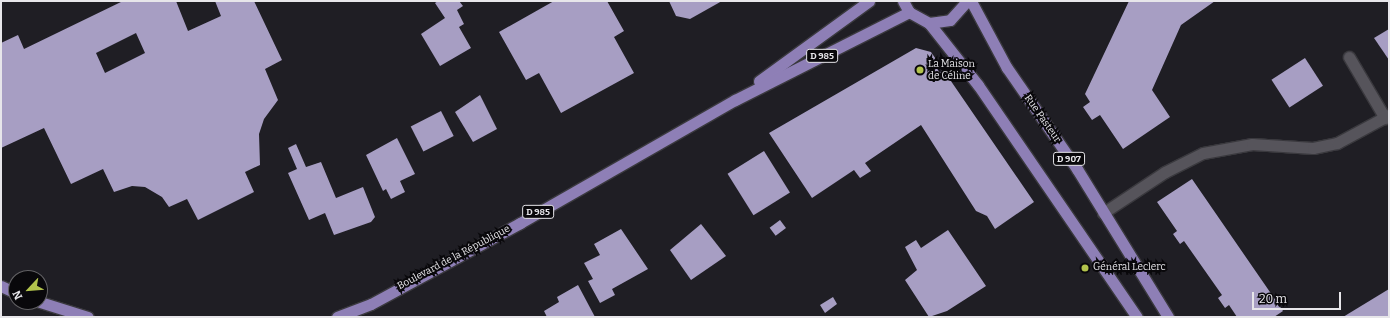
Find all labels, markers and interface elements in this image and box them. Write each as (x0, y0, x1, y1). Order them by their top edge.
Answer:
road number: D 985 (806, 49, 838, 63)
place label: La Maison de Céline (928, 58, 975, 82)
marker: La Maison de Céline (915, 65, 925, 75)
street label: Rue Pasteur (1021, 93, 1063, 145)
road number: D 907 (1053, 152, 1085, 166)
road number: D 985 (522, 205, 554, 219)
street label: Boulevard de la République (396, 223, 512, 293)
place label: Général Leclerc (1093, 262, 1166, 274)
marker: Général Leclerc (1080, 263, 1090, 273)
north arrow (8, 270, 48, 310)
scale bar (1254, 284, 1343, 310)
text: N (10, 288, 25, 302)
text: 20 m (1259, 292, 1287, 306)

